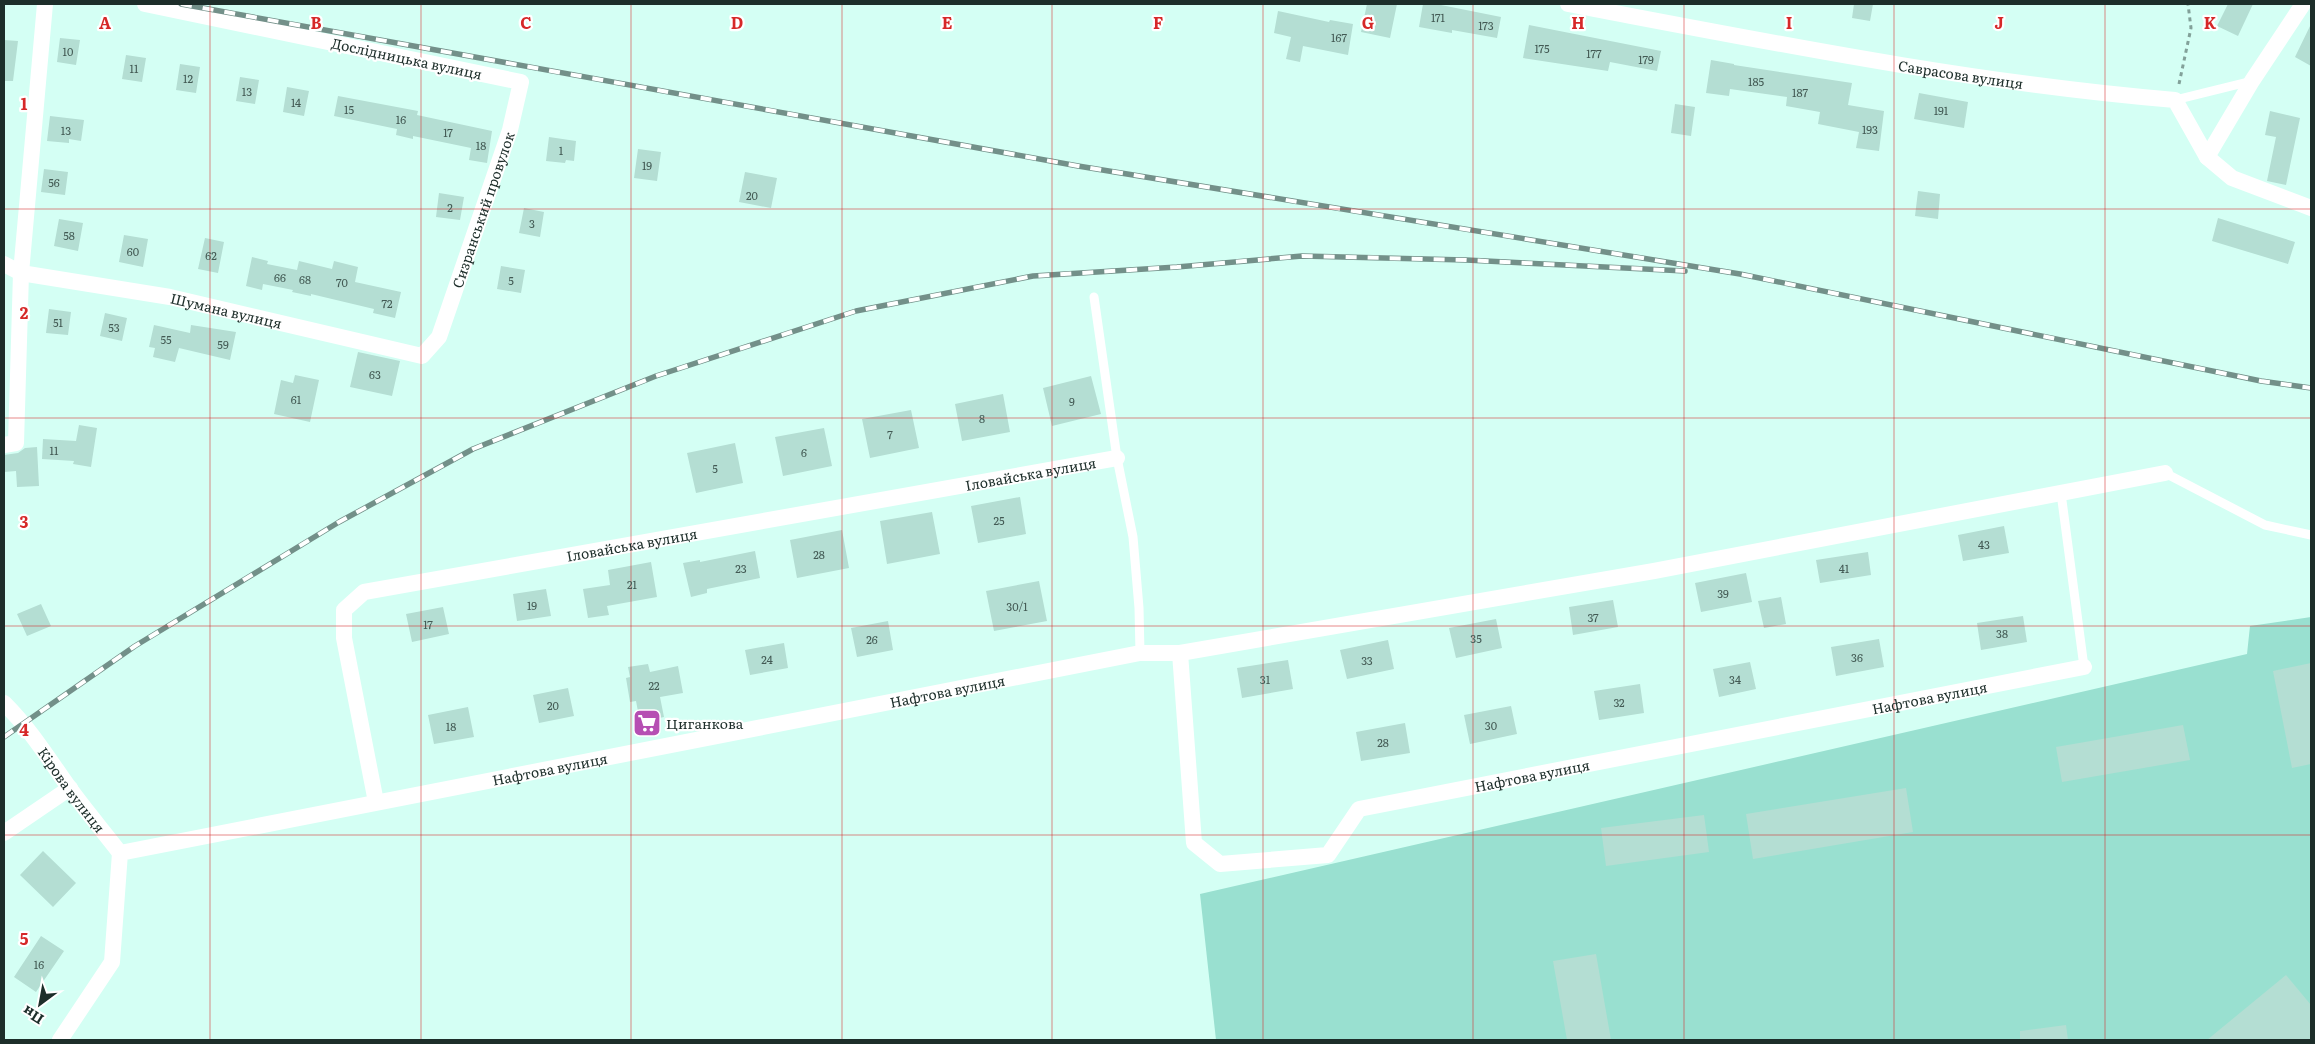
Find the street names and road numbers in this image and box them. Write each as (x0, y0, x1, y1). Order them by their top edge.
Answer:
street label: Дослідницька вулиця (330, 32, 484, 84)
street label: Саврасова вулиця (1897, 55, 2024, 93)
street label: Сизранський провулок (447, 128, 519, 290)
street label: Шумана вулиця (169, 287, 284, 333)
street label: Іловайська вулиця (963, 452, 1098, 495)
street label: Іловайська вулиця (565, 523, 699, 566)
street label: Нафтова вулиця (888, 670, 1007, 712)
street label: Нафтова вулиця (1870, 676, 1989, 718)
street label: Кірова вулиця (34, 743, 110, 836)
street label: Нафтова вулиця (490, 748, 609, 790)
street label: Нафтова вулиця (1473, 754, 1591, 796)

